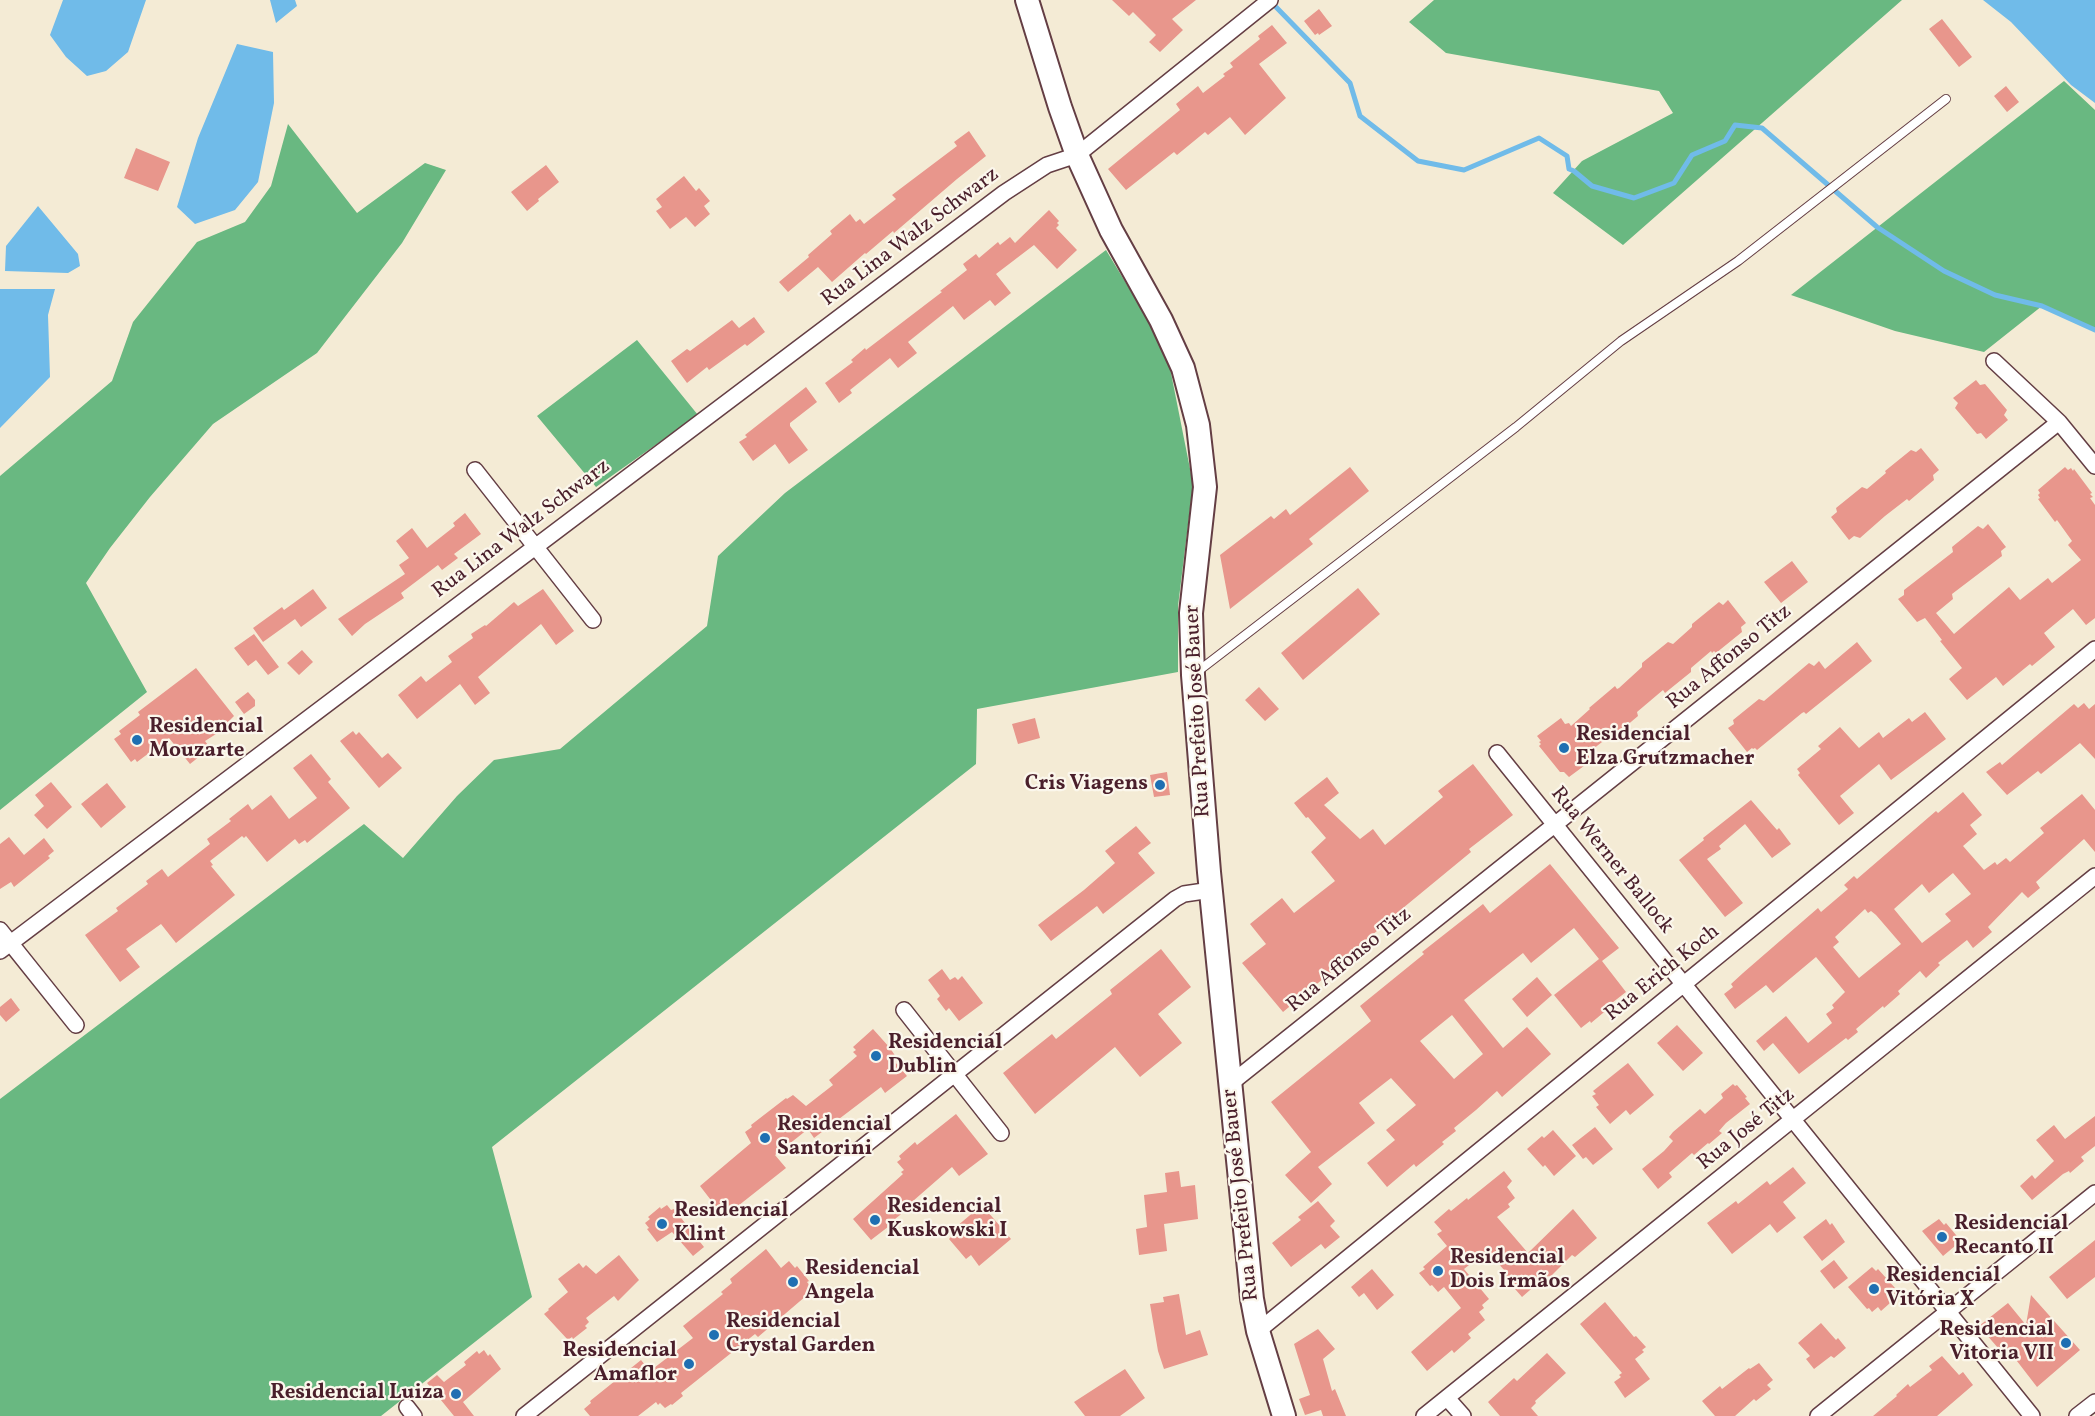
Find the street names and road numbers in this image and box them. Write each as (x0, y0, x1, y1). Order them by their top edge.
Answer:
street label: Rua Lina Walz Schwarz (817, 163, 1005, 313)
street label: Rua Lina Walz Schwarz (428, 455, 616, 605)
street label: Rua Affonso Titz (1663, 600, 1797, 716)
street label: Rua Prefeito José Bauer (1181, 604, 1217, 818)
street label: Rua Werner Ballock (1544, 782, 1678, 940)
street label: Rua Affonso Titz (1283, 903, 1417, 1019)
street label: Rua Erich Koch (1601, 920, 1725, 1028)
street label: Rua José Titz (1693, 1083, 1801, 1177)
street label: Rua Prefeito José Bauer (1218, 1088, 1266, 1302)

